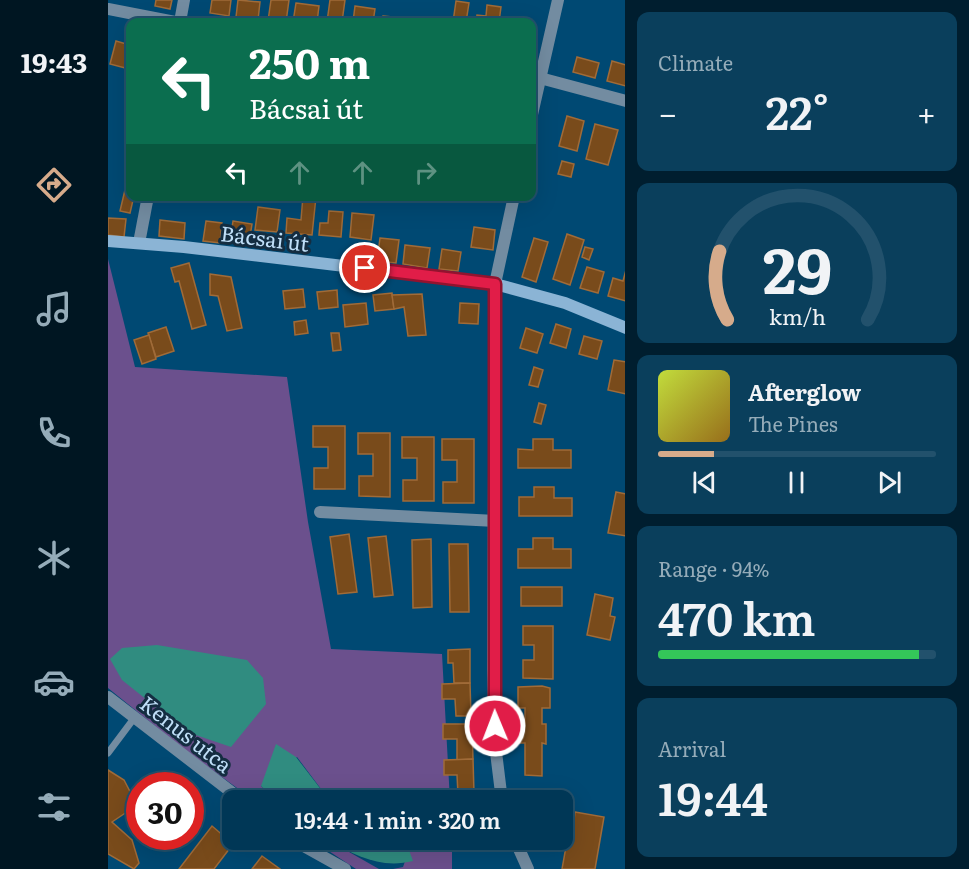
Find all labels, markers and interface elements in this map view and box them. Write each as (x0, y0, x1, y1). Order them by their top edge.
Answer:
text: 250 m (249, 30, 370, 92)
text: 19:43 (21, 41, 87, 81)
icon: left (150, 42, 228, 120)
text: Climate (658, 47, 733, 77)
text: 22° (765, 77, 829, 144)
text: Bácsai út (249, 87, 363, 127)
text: − (658, 87, 677, 136)
text: + (917, 87, 936, 136)
icon: left (220, 156, 253, 189)
icon: ahead (283, 156, 316, 189)
icon: ahead (346, 156, 379, 189)
icon: right (409, 156, 442, 189)
icon: directions (33, 164, 75, 206)
street label: Bácsai út (219, 216, 311, 258)
text: 29 (762, 221, 832, 313)
pin (339, 242, 390, 293)
icon: arrive (348, 251, 381, 284)
icon: music (33, 288, 75, 330)
text: km/h (768, 301, 826, 333)
text: Afterglow (748, 375, 861, 408)
text: The Pines (748, 408, 838, 438)
icon: phone (33, 412, 75, 454)
icon: previous (688, 466, 721, 499)
icon: pause (780, 466, 813, 499)
icon: next (873, 466, 906, 499)
icon: climate (33, 537, 75, 579)
text: Range · 94% (658, 553, 770, 583)
text: 470 km (658, 583, 816, 650)
icon: car (33, 661, 75, 703)
street label: Kenus utca (134, 687, 240, 779)
position arrow (463, 694, 527, 758)
text: Arrival (658, 733, 726, 763)
text: 19:44 (658, 763, 768, 830)
speed limit sign: 30 (126, 772, 204, 850)
icon: filters (33, 786, 75, 828)
text: 19:44 · 1 min · 320 m (294, 803, 501, 836)

